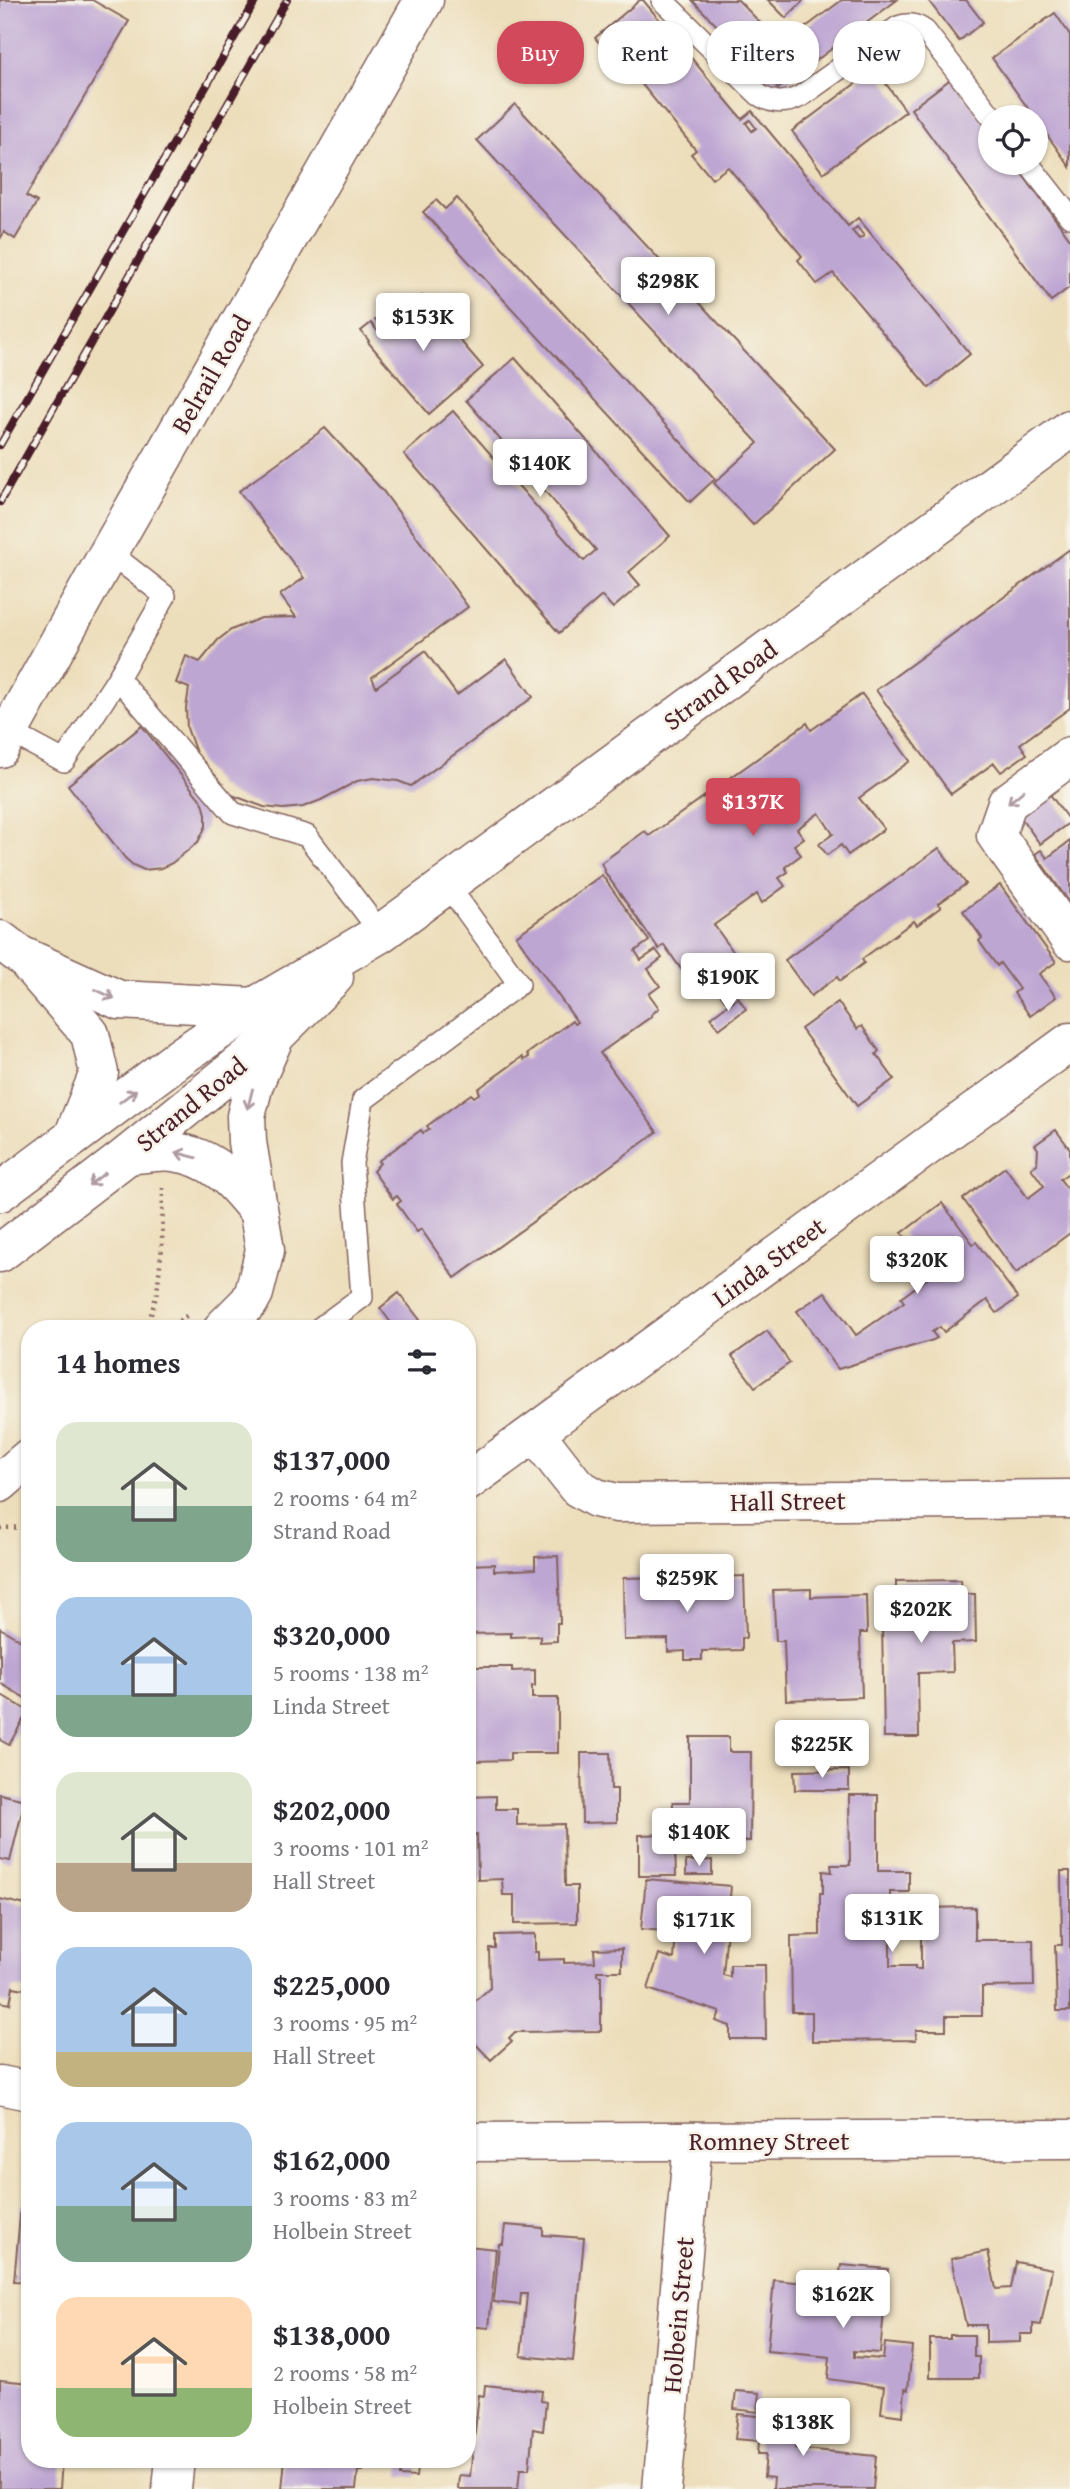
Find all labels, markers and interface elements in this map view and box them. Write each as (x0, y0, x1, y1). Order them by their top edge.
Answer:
chip: Buy (497, 21, 584, 84)
chip: Rent (598, 21, 693, 84)
chip: Filters (707, 21, 819, 84)
chip: New (833, 21, 925, 84)
map controls (978, 105, 1048, 175)
button: locate (978, 105, 1048, 175)
pin: $298K (619, 258, 717, 317)
text: $298K (637, 263, 699, 296)
pin: $153K (374, 294, 472, 353)
text: $153K (392, 299, 454, 332)
street label: Belrail Road (161, 307, 260, 441)
pin: $140K (491, 440, 589, 499)
text: $140K (509, 445, 571, 478)
street label: Strand Road (654, 630, 785, 740)
pin: $137K (704, 778, 802, 838)
text: $137K (722, 784, 784, 817)
one-way arrow (1007, 790, 1025, 805)
pin: $190K (679, 954, 777, 1013)
text: $190K (697, 959, 759, 992)
one-way arrow (94, 987, 115, 1001)
street label: Strand Road (127, 1046, 255, 1161)
one-way arrow (243, 1087, 256, 1110)
one-way arrow (118, 1089, 137, 1104)
one-way arrow (175, 1148, 198, 1161)
one-way arrow (89, 1171, 107, 1186)
street label: Linda Street (704, 1207, 834, 1316)
pin: $320K (868, 1236, 966, 1296)
text: $320K (886, 1242, 948, 1275)
text: 14 homes (56, 1340, 181, 1384)
icon: filters (403, 1343, 441, 1381)
text: $137,000 (273, 1437, 390, 1481)
icon: home (112, 1450, 196, 1534)
street label: Hall Street (730, 1480, 846, 1521)
text: 2 rooms · 64 m² (273, 1481, 417, 1514)
text: Strand Road (273, 1514, 391, 1547)
pin: $259K (638, 1554, 736, 1614)
text: $259K (656, 1560, 718, 1593)
pin: $202K (872, 1586, 970, 1645)
text: $202K (890, 1591, 952, 1624)
text: $320,000 (273, 1612, 390, 1656)
icon: home (112, 1625, 196, 1709)
text: 5 rooms · 138 m² (273, 1656, 428, 1689)
text: Linda Street (273, 1689, 390, 1722)
pin: $225K (773, 1720, 871, 1780)
text: $225K (791, 1726, 853, 1759)
text: $202,000 (273, 1787, 390, 1831)
icon: home (112, 1800, 196, 1884)
pin: $140K (650, 1808, 748, 1868)
text: $140K (668, 1814, 730, 1847)
text: 3 rooms · 101 m² (273, 1831, 428, 1864)
text: Hall Street (273, 1864, 375, 1897)
pin: $131K (843, 1895, 941, 1954)
pin: $171K (655, 1896, 753, 1956)
text: $131K (861, 1900, 923, 1933)
text: $171K (673, 1902, 735, 1935)
text: $225,000 (273, 1962, 390, 2006)
icon: home (112, 1975, 196, 2059)
text: 3 rooms · 95 m² (273, 2006, 417, 2039)
text: Hall Street (273, 2039, 375, 2072)
street label: Romney Street (689, 2121, 849, 2160)
text: $162,000 (273, 2137, 390, 2181)
icon: home (112, 2150, 196, 2234)
text: 3 rooms · 83 m² (273, 2181, 417, 2214)
text: Holbein Street (273, 2214, 412, 2247)
street label: Holbein Street (651, 2235, 704, 2395)
pin: $162K (794, 2270, 892, 2330)
text: $162K (812, 2276, 874, 2309)
text: $138,000 (273, 2312, 390, 2356)
icon: home (112, 2325, 196, 2409)
text: 2 rooms · 58 m² (273, 2356, 417, 2389)
text: Holbein Street (273, 2389, 412, 2422)
pin: $138K (754, 2398, 852, 2458)
text: $138K (772, 2404, 834, 2437)

